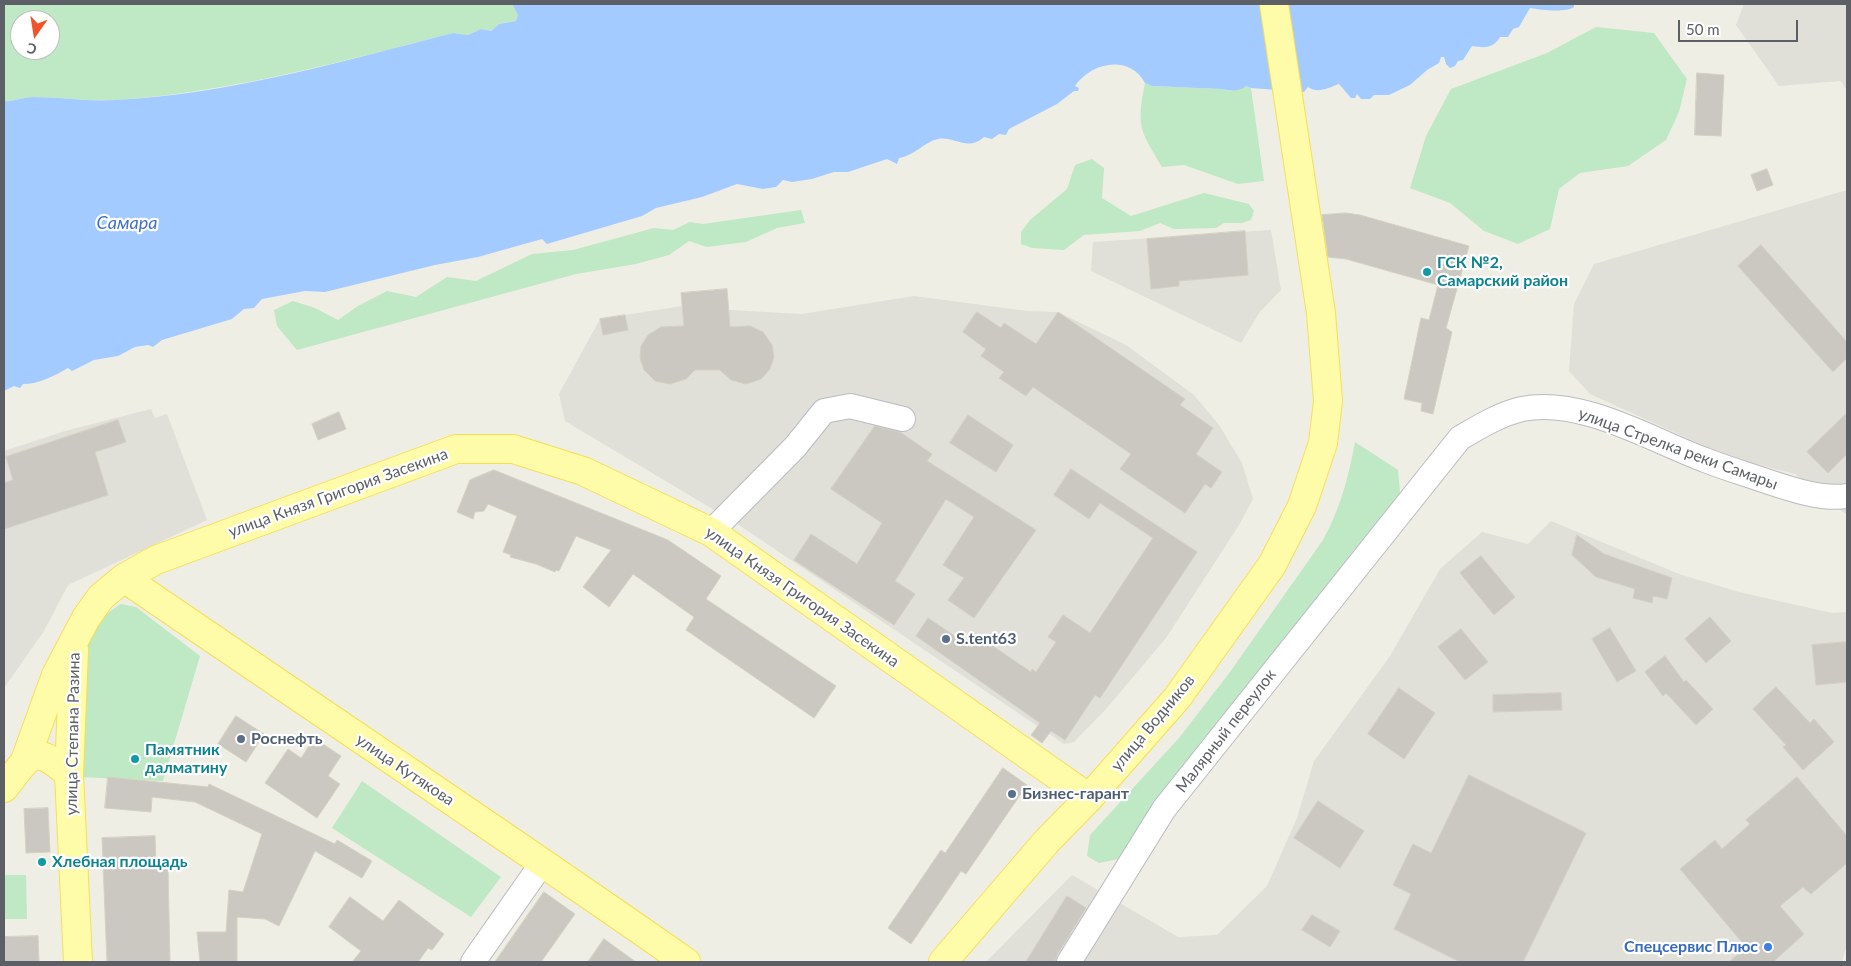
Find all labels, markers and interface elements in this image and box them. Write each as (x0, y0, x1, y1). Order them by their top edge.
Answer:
north arrow (10, 10, 60, 60)
scale bar (1681, 10, 1801, 42)
text: 50 m (1686, 20, 1720, 38)
text: С (25, 40, 38, 58)
water label: Самара (97, 212, 157, 234)
place label: ГСК №2, Самарский район (1437, 253, 1568, 291)
marker: ГСК №2, Самарский район (1421, 266, 1433, 278)
street label: улица Стрелка реки Самары (1576, 404, 1780, 494)
street label: улица Князя Григория Засекина (226, 444, 450, 542)
street label: улица Князя Григория Засекина (701, 523, 903, 671)
place label: S.tent63 (956, 629, 1016, 649)
marker: S.tent63 (940, 633, 952, 645)
street label: улица Степана Разина (62, 652, 84, 816)
street label: Малярный переулок (1172, 665, 1280, 797)
street label: улица Водников (1107, 671, 1199, 775)
place label: Роснефть (251, 729, 323, 749)
street label: улица Кутякова (352, 730, 458, 810)
marker: Роснефть (235, 733, 247, 745)
place label: Памятник далматину (145, 740, 227, 778)
marker: Памятник далматину (129, 753, 141, 765)
place label: Бизнес-гарант (1022, 784, 1129, 804)
marker: Бизнес-гарант (1006, 788, 1018, 800)
place label: Хлебная площадь (52, 852, 188, 872)
marker: Хлебная площадь (36, 856, 48, 868)
place label: Спецсервис Плюс (1624, 937, 1758, 957)
marker: Спецсервис Плюс (1762, 941, 1774, 953)

